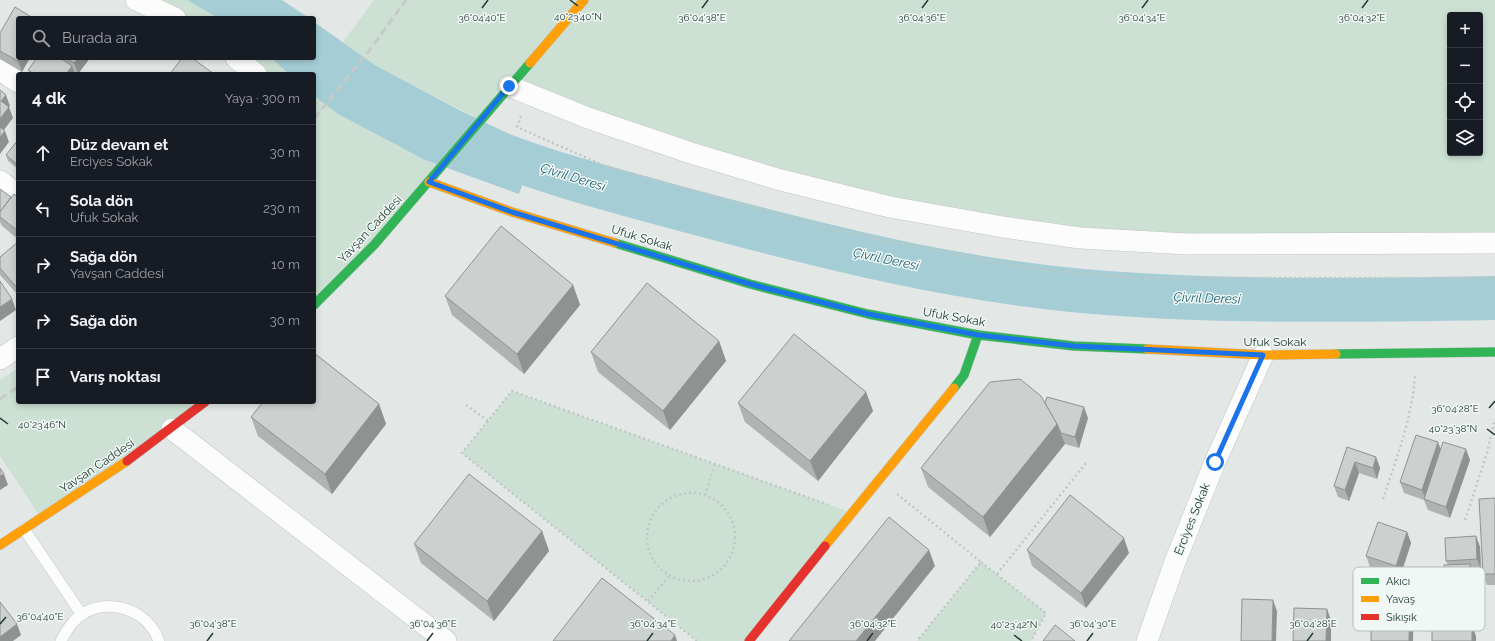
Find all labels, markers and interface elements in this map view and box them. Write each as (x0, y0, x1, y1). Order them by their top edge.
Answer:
text: 40°23'40"N (554, 11, 602, 22)
text: 36°04'40"E (458, 12, 506, 23)
text: 36°04'38"E (678, 12, 726, 23)
text: 36°04'36"E (898, 12, 946, 23)
text: 36°04'34"E (1118, 12, 1166, 23)
text: 36°04'32"E (1339, 12, 1385, 23)
map controls (1447, 12, 1483, 156)
button: + (1447, 12, 1483, 48)
search box (16, 16, 316, 60)
icon: search (30, 27, 52, 49)
text: Burada ara (62, 29, 137, 47)
button: − (1447, 48, 1483, 84)
route end (500, 77, 518, 95)
button: locate (1447, 84, 1483, 120)
text: 4 dk (32, 88, 66, 108)
text: Yaya · 300 m (225, 91, 300, 106)
button: layers (1447, 120, 1483, 156)
text: Düz devam et (70, 136, 168, 154)
icon: ahead (32, 142, 54, 164)
text: 30 m (270, 145, 300, 160)
text: Erciyes Sokak (70, 154, 153, 169)
water label: Çivril Deresi (539, 160, 608, 194)
text: Sola dön (70, 192, 133, 210)
street label: Yavşan Caddesi (335, 192, 405, 266)
icon: left (32, 198, 54, 220)
text: 230 m (263, 201, 300, 216)
text: Ufuk Sokak (70, 210, 138, 225)
street label: Ufuk Sokak (610, 222, 675, 254)
water label: Çivril Deresi (852, 245, 921, 273)
text: Sağa dön (70, 248, 137, 266)
icon: right (32, 254, 54, 276)
text: 10 m (271, 257, 300, 272)
text: Yavşan Caddesi (70, 266, 164, 281)
water label: Çivril Deresi (1173, 289, 1241, 307)
street label: Ufuk Sokak (922, 305, 987, 329)
icon: right (32, 310, 54, 332)
text: Sağa dön (70, 312, 137, 330)
text: 30 m (270, 313, 300, 328)
street label: Ufuk Sokak (1243, 335, 1307, 349)
icon: arrive (32, 366, 54, 388)
text: Varış noktası (70, 368, 161, 386)
text: 36°04'28"E (1431, 403, 1479, 414)
text: 40°23'46"N (18, 419, 66, 430)
text: 40°23'38"N (1429, 423, 1477, 434)
street label: Yavşan Caddesi (57, 436, 137, 496)
route start (1206, 453, 1224, 471)
street label: Erciyes Sokak (1171, 480, 1213, 557)
legend (1353, 567, 1485, 631)
text: Akıcı (1386, 575, 1410, 588)
text: Yavaş (1386, 593, 1415, 606)
text: 36°04'40"E (16, 611, 64, 622)
text: Sıkışık (1386, 611, 1417, 624)
text: 36°04'38"E (189, 618, 237, 629)
text: 36°04'36"E (409, 618, 457, 629)
text: 36°04'34"E (629, 618, 677, 629)
text: 36°04'32"E (850, 618, 896, 629)
text: 36°04'30"E (1069, 618, 1117, 629)
text: 36°04'28"E (1289, 618, 1337, 629)
text: 40°23'42"N (990, 619, 1038, 630)

